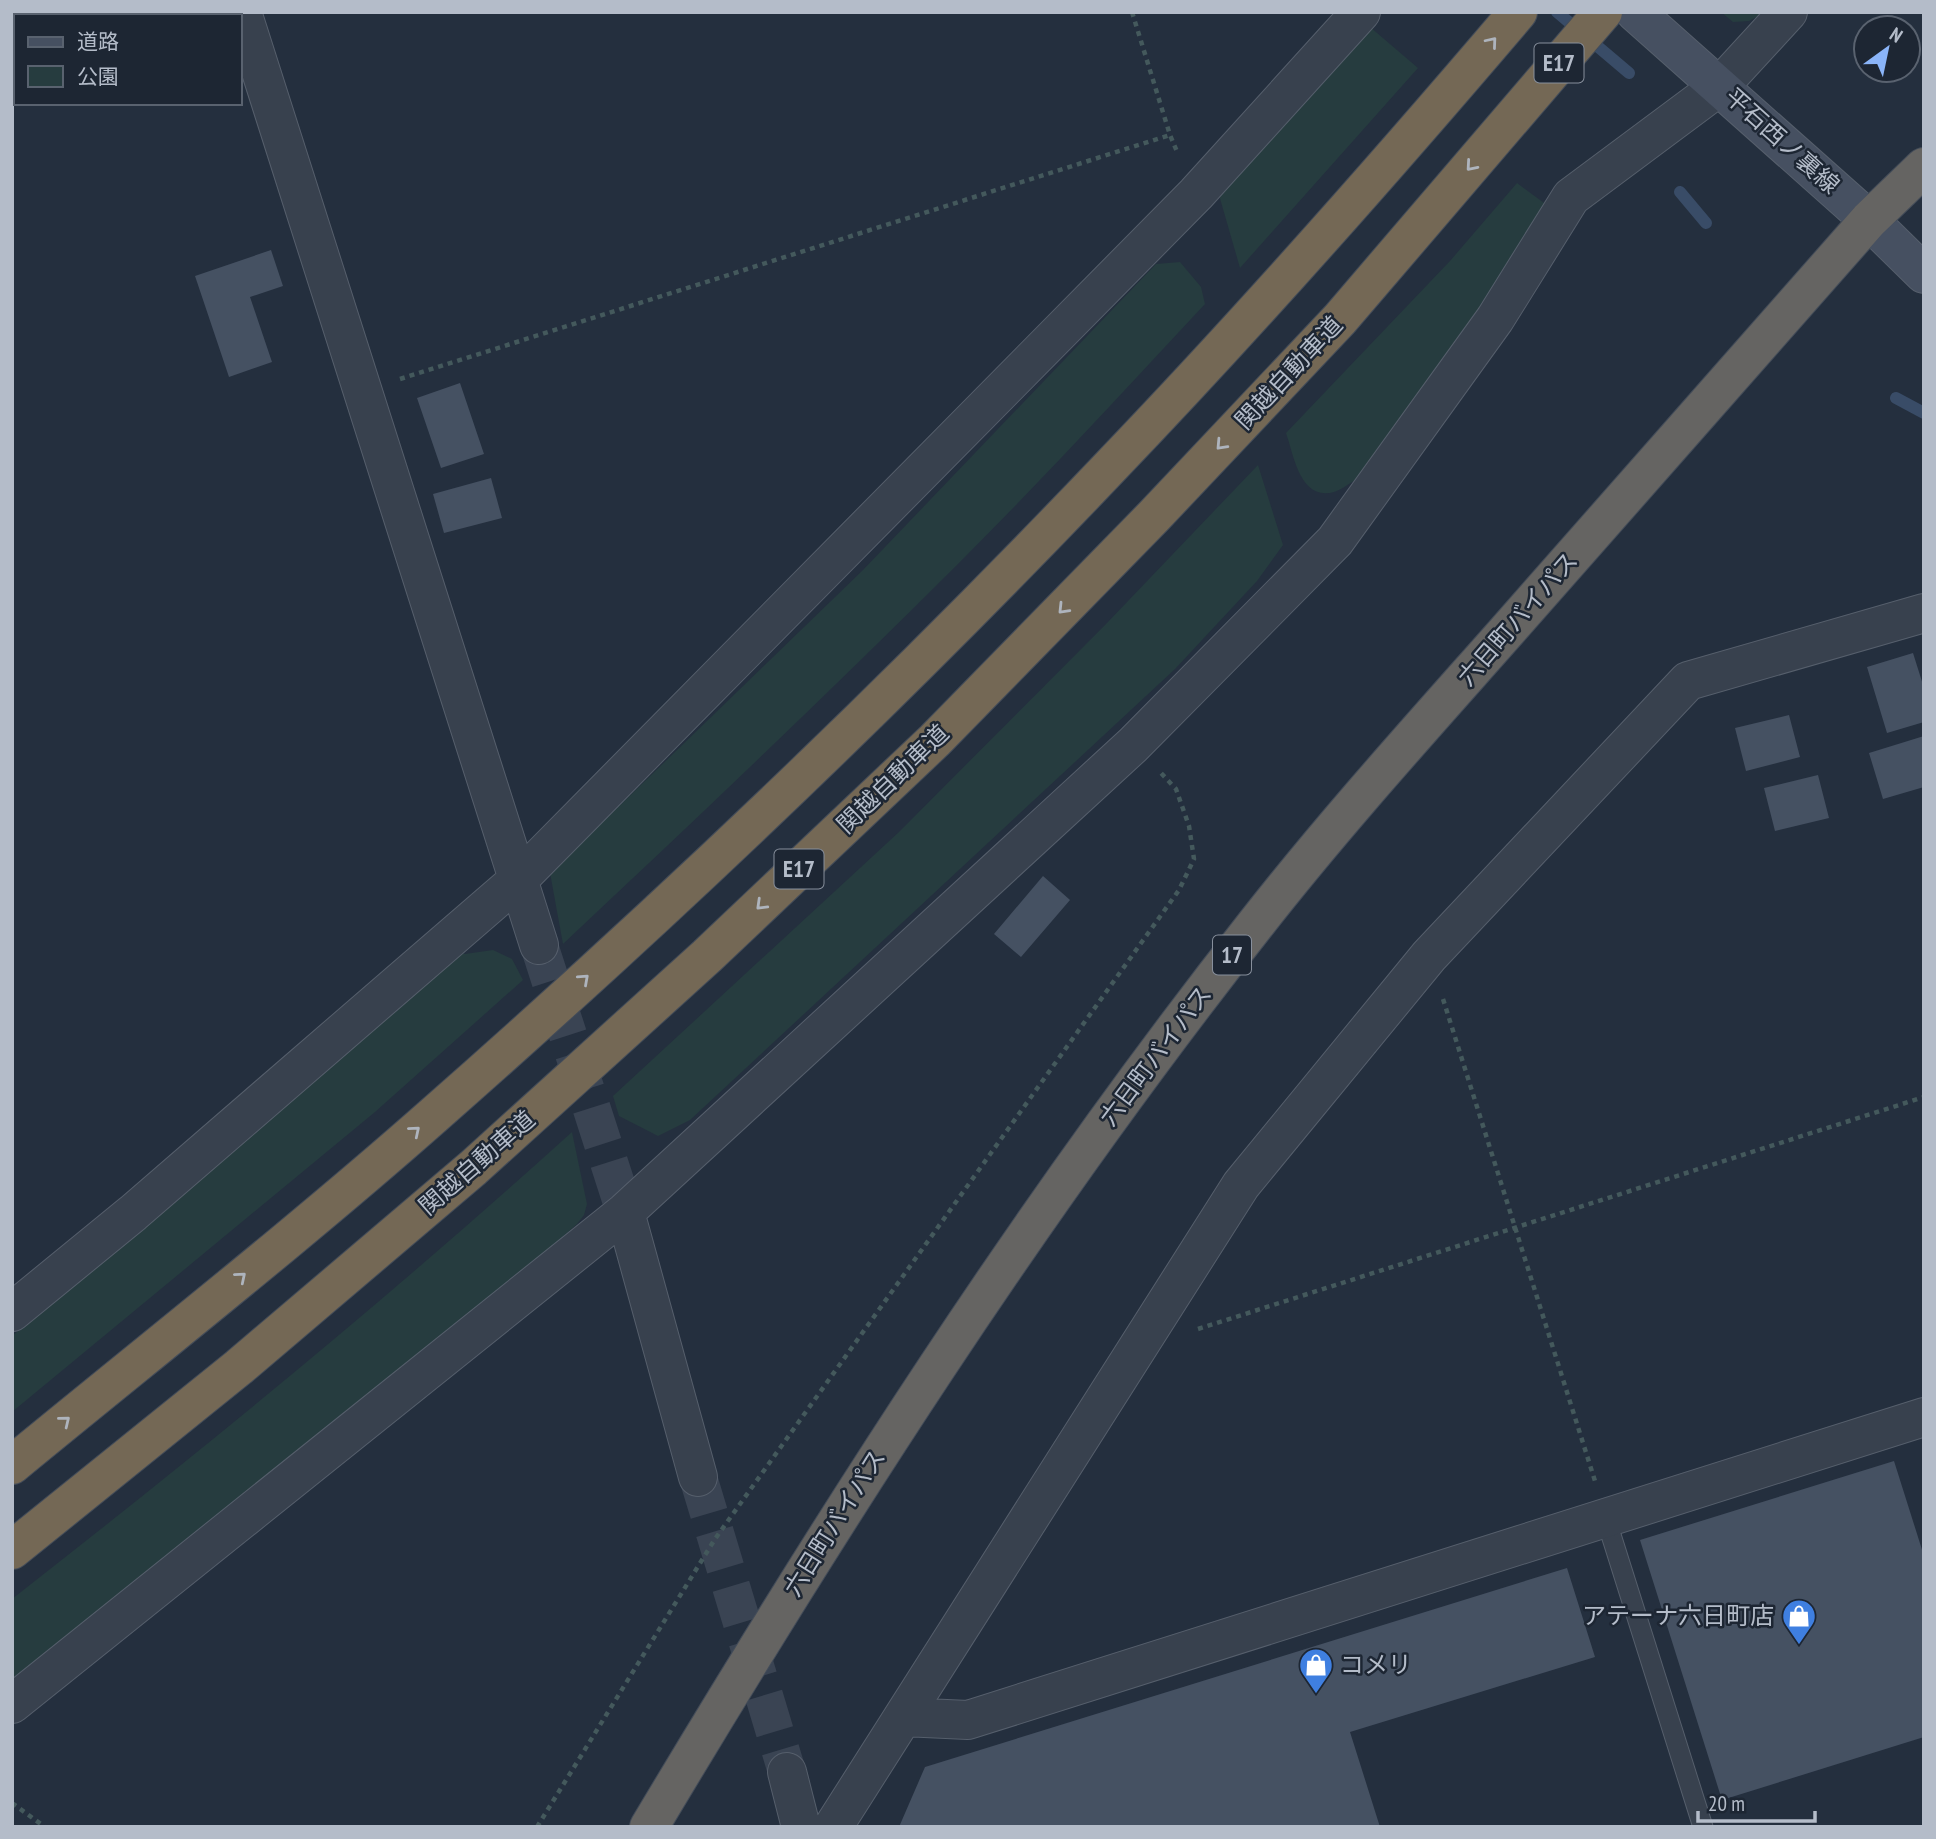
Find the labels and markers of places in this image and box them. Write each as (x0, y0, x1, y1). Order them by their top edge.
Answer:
shop icon: アテーナ六日町店 (1780, 1597, 1818, 1646)
place label: アテーナ六日町店 (1582, 1600, 1774, 1631)
shop icon: コメリ (1297, 1646, 1335, 1695)
place label: コメリ (1340, 1649, 1412, 1680)

